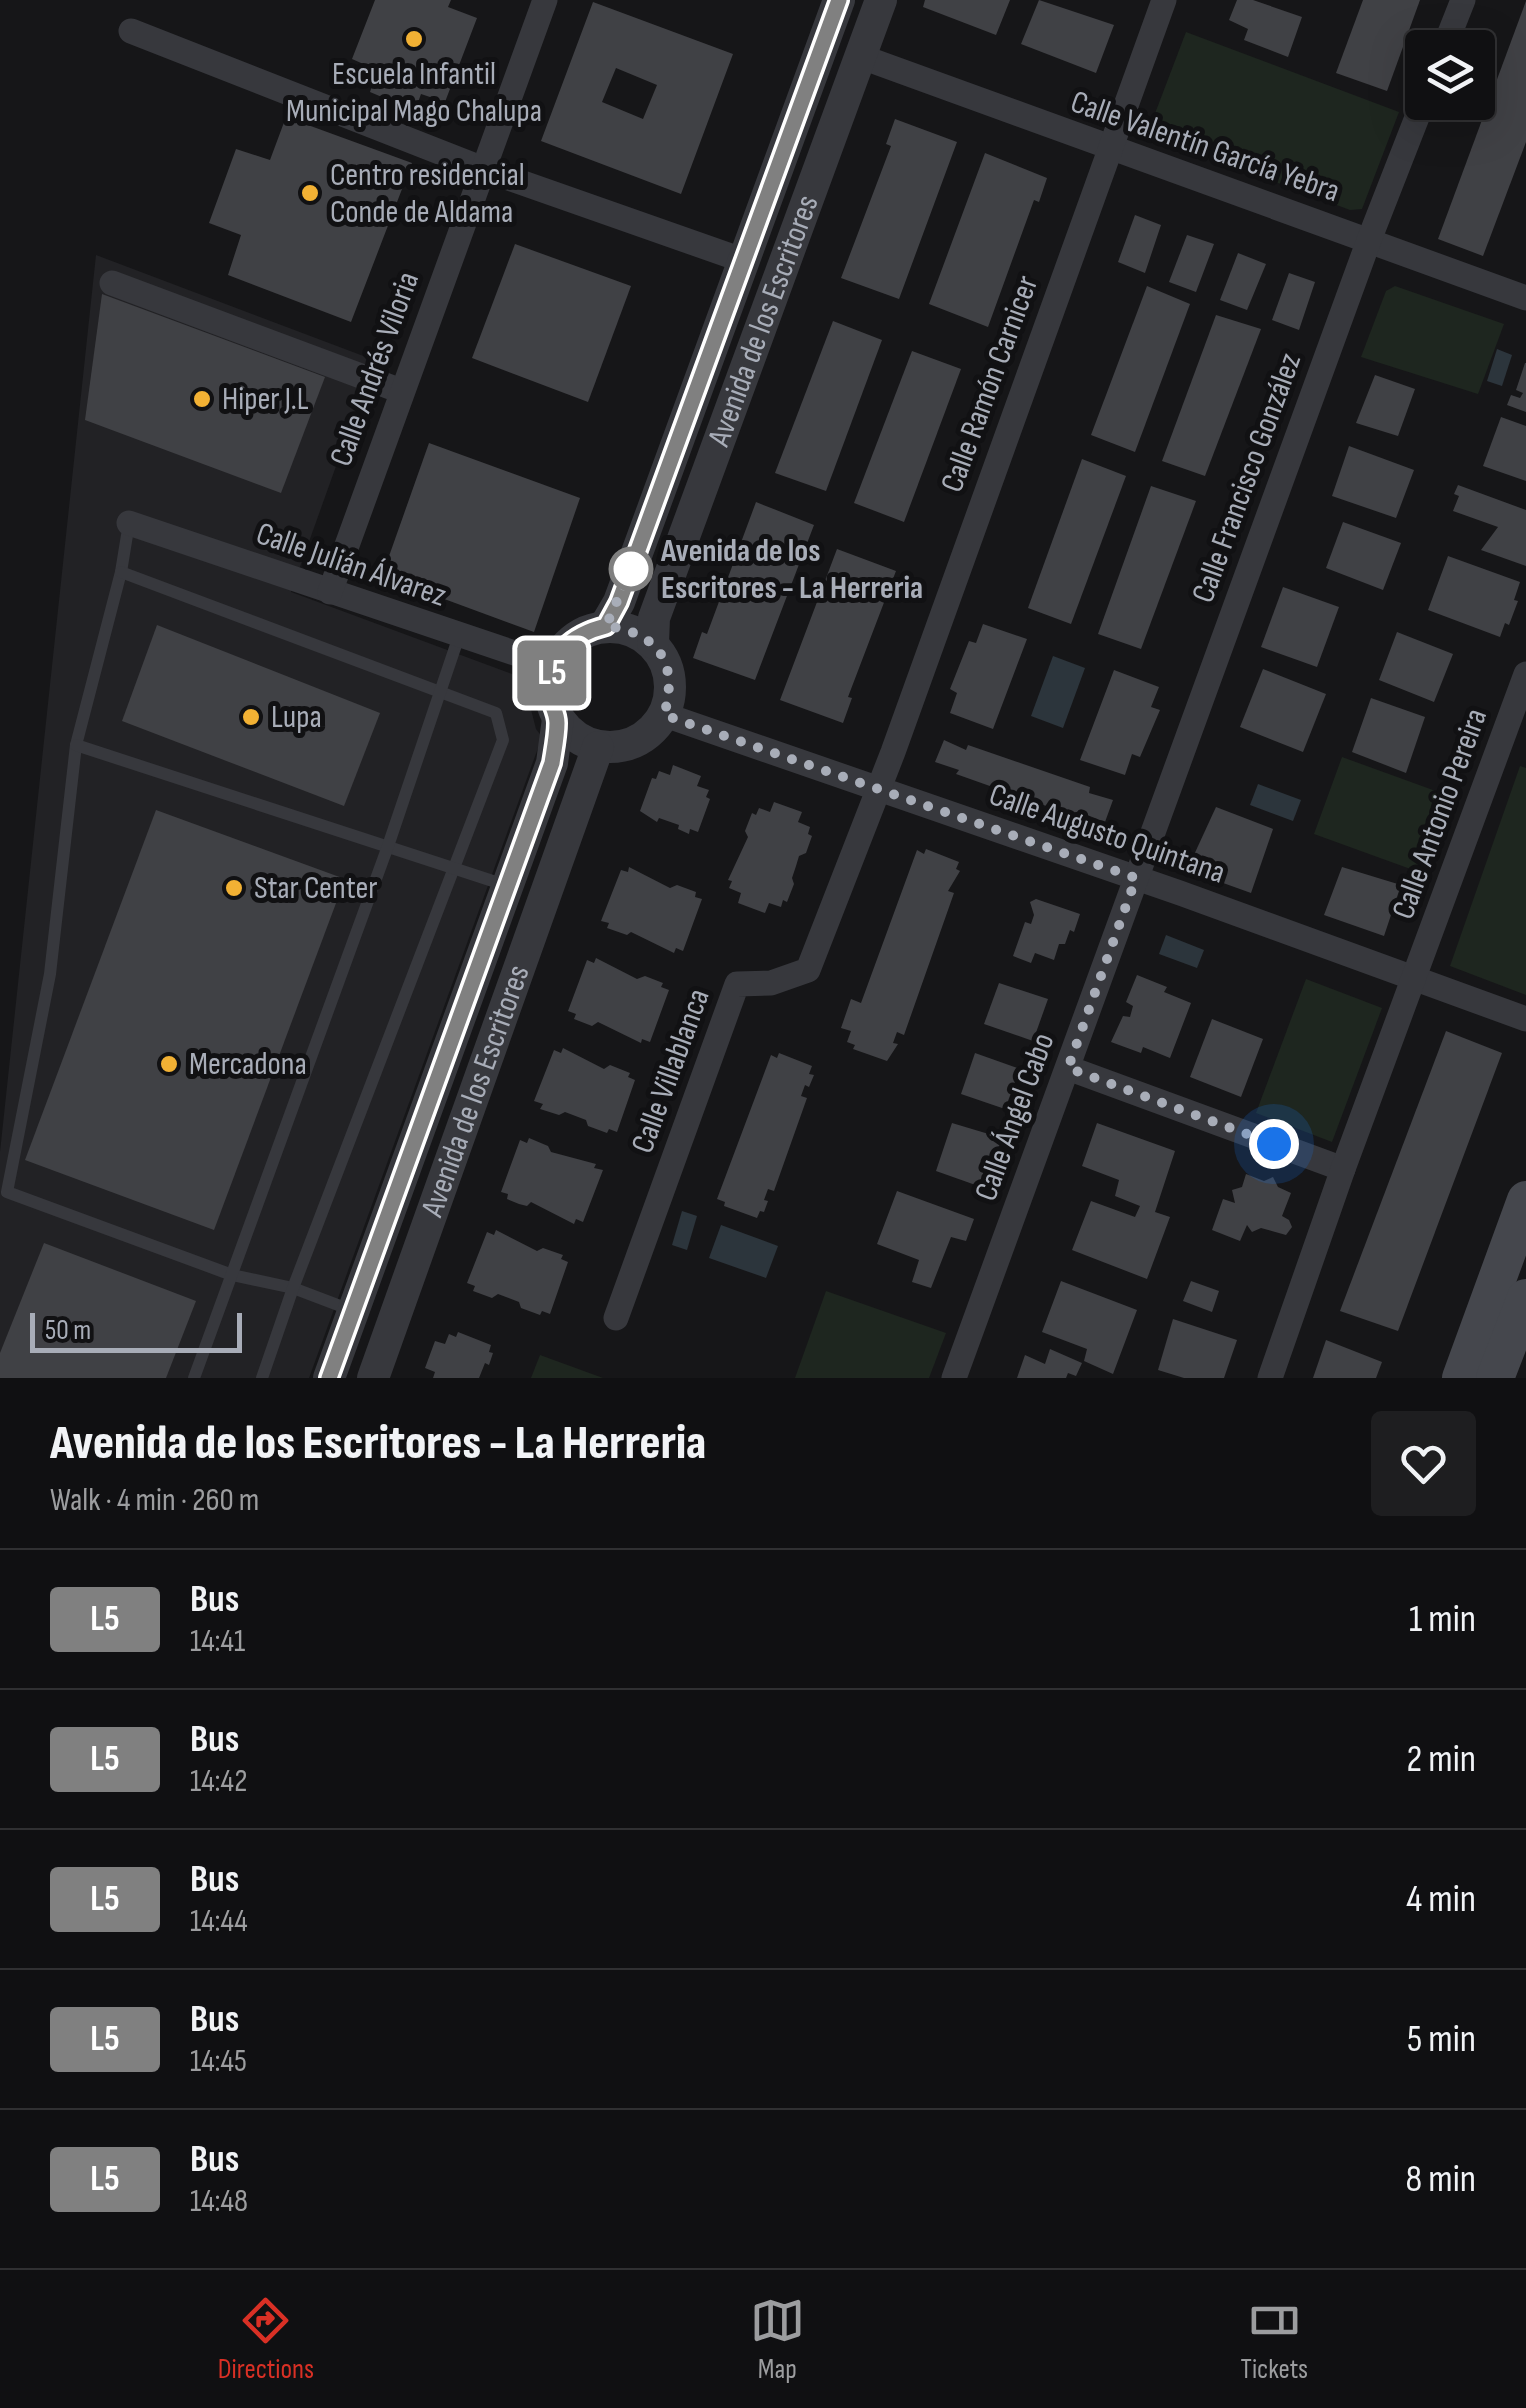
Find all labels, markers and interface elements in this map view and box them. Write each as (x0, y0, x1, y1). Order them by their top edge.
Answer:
marker: Escuela Infantil Municipal Mago Chalupa (403, 28, 425, 50)
map controls (1405, 30, 1495, 120)
button: layers (1405, 30, 1495, 120)
place label: Escuela Infantil Municipal Mago Chalupa (286, 55, 542, 131)
street label: Calle Valentín García Yebra (1065, 83, 1345, 211)
place label: Centro residencial Conde de Aldama (330, 156, 525, 232)
marker: Centro residencial Conde de Aldama (299, 182, 321, 204)
street label: Avenida de los Escritores (699, 190, 827, 452)
street label: Calle Andrés Viloria (322, 267, 428, 471)
street label: Calle Ramón Carnicer (933, 271, 1047, 497)
street label: Calle Francisco González (1184, 348, 1310, 608)
place label: Hiper J.L (222, 380, 309, 419)
marker: Hiper J.L (191, 388, 213, 410)
street label: Calle Julián Álvarez (251, 514, 451, 616)
place label: Avenida de los Escritores - La Herreria (660, 532, 923, 608)
marker: Avenida de los Escritores - La Herreria (610, 548, 652, 590)
line badge: L5 (507, 640, 597, 706)
text: L5 (537, 652, 567, 695)
place label: Lupa (271, 698, 322, 737)
street label: Calle Antonio Pereira (1384, 703, 1496, 925)
marker: Lupa (240, 706, 262, 728)
street label: Calle Augusto Quintana (984, 775, 1230, 893)
place label: Star Center (254, 869, 377, 908)
marker: Star Center (223, 877, 245, 899)
street label: Avenida de los Escritores (412, 960, 538, 1223)
street label: Calle Villablanca (623, 984, 719, 1158)
street label: Calle Ángel Cabo (967, 1028, 1063, 1206)
place label: Mercadona (189, 1045, 307, 1084)
marker: Mercadona (158, 1053, 180, 1075)
your location (1249, 1119, 1299, 1169)
scale bar (30, 1308, 242, 1352)
text: 50 m (45, 1314, 91, 1347)
button: heart (1371, 1411, 1476, 1516)
text: Avenida de los Escritores - La Herreria (50, 1415, 706, 1472)
text: Walk · 4 min · 260 m (50, 1481, 259, 1520)
text: Bus (190, 1577, 239, 1622)
text: 1 min (1409, 1597, 1476, 1642)
text: L5 (90, 1598, 120, 1641)
text: 14:41 (190, 1622, 245, 1661)
text: Bus (190, 1717, 239, 1762)
text: 2 min (1407, 1737, 1476, 1782)
text: L5 (90, 1738, 120, 1781)
text: 14:42 (190, 1762, 247, 1801)
text: Bus (190, 1857, 239, 1902)
text: 4 min (1406, 1877, 1476, 1922)
text: L5 (90, 1878, 120, 1921)
text: 14:44 (190, 1902, 248, 1941)
text: Bus (190, 1997, 239, 2042)
text: 5 min (1407, 2017, 1476, 2062)
text: L5 (90, 2018, 120, 2061)
text: 14:45 (190, 2042, 247, 2081)
text: Bus (190, 2137, 239, 2182)
text: 8 min (1406, 2157, 1476, 2202)
text: L5 (90, 2158, 120, 2201)
text: 14:48 (190, 2182, 248, 2221)
tab: Directions (218, 2293, 314, 2386)
tab: Map (750, 2293, 805, 2386)
tab: Tickets (1241, 2293, 1308, 2386)

